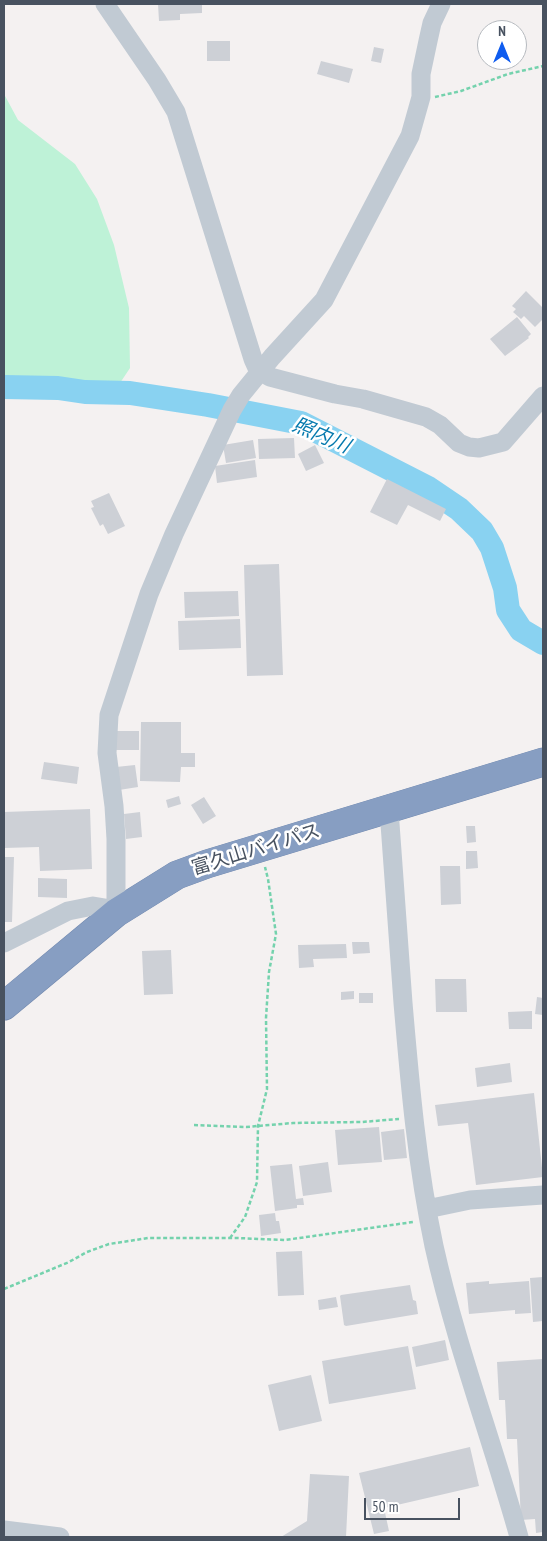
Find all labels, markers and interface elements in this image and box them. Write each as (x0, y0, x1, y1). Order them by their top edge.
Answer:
north arrow (477, 20, 527, 70)
text: N (498, 22, 506, 40)
water label: 照内川 (289, 413, 353, 459)
street label: 富久山バイパス (189, 820, 323, 880)
scale bar (367, 1488, 463, 1520)
text: 50 m (372, 1497, 398, 1516)

